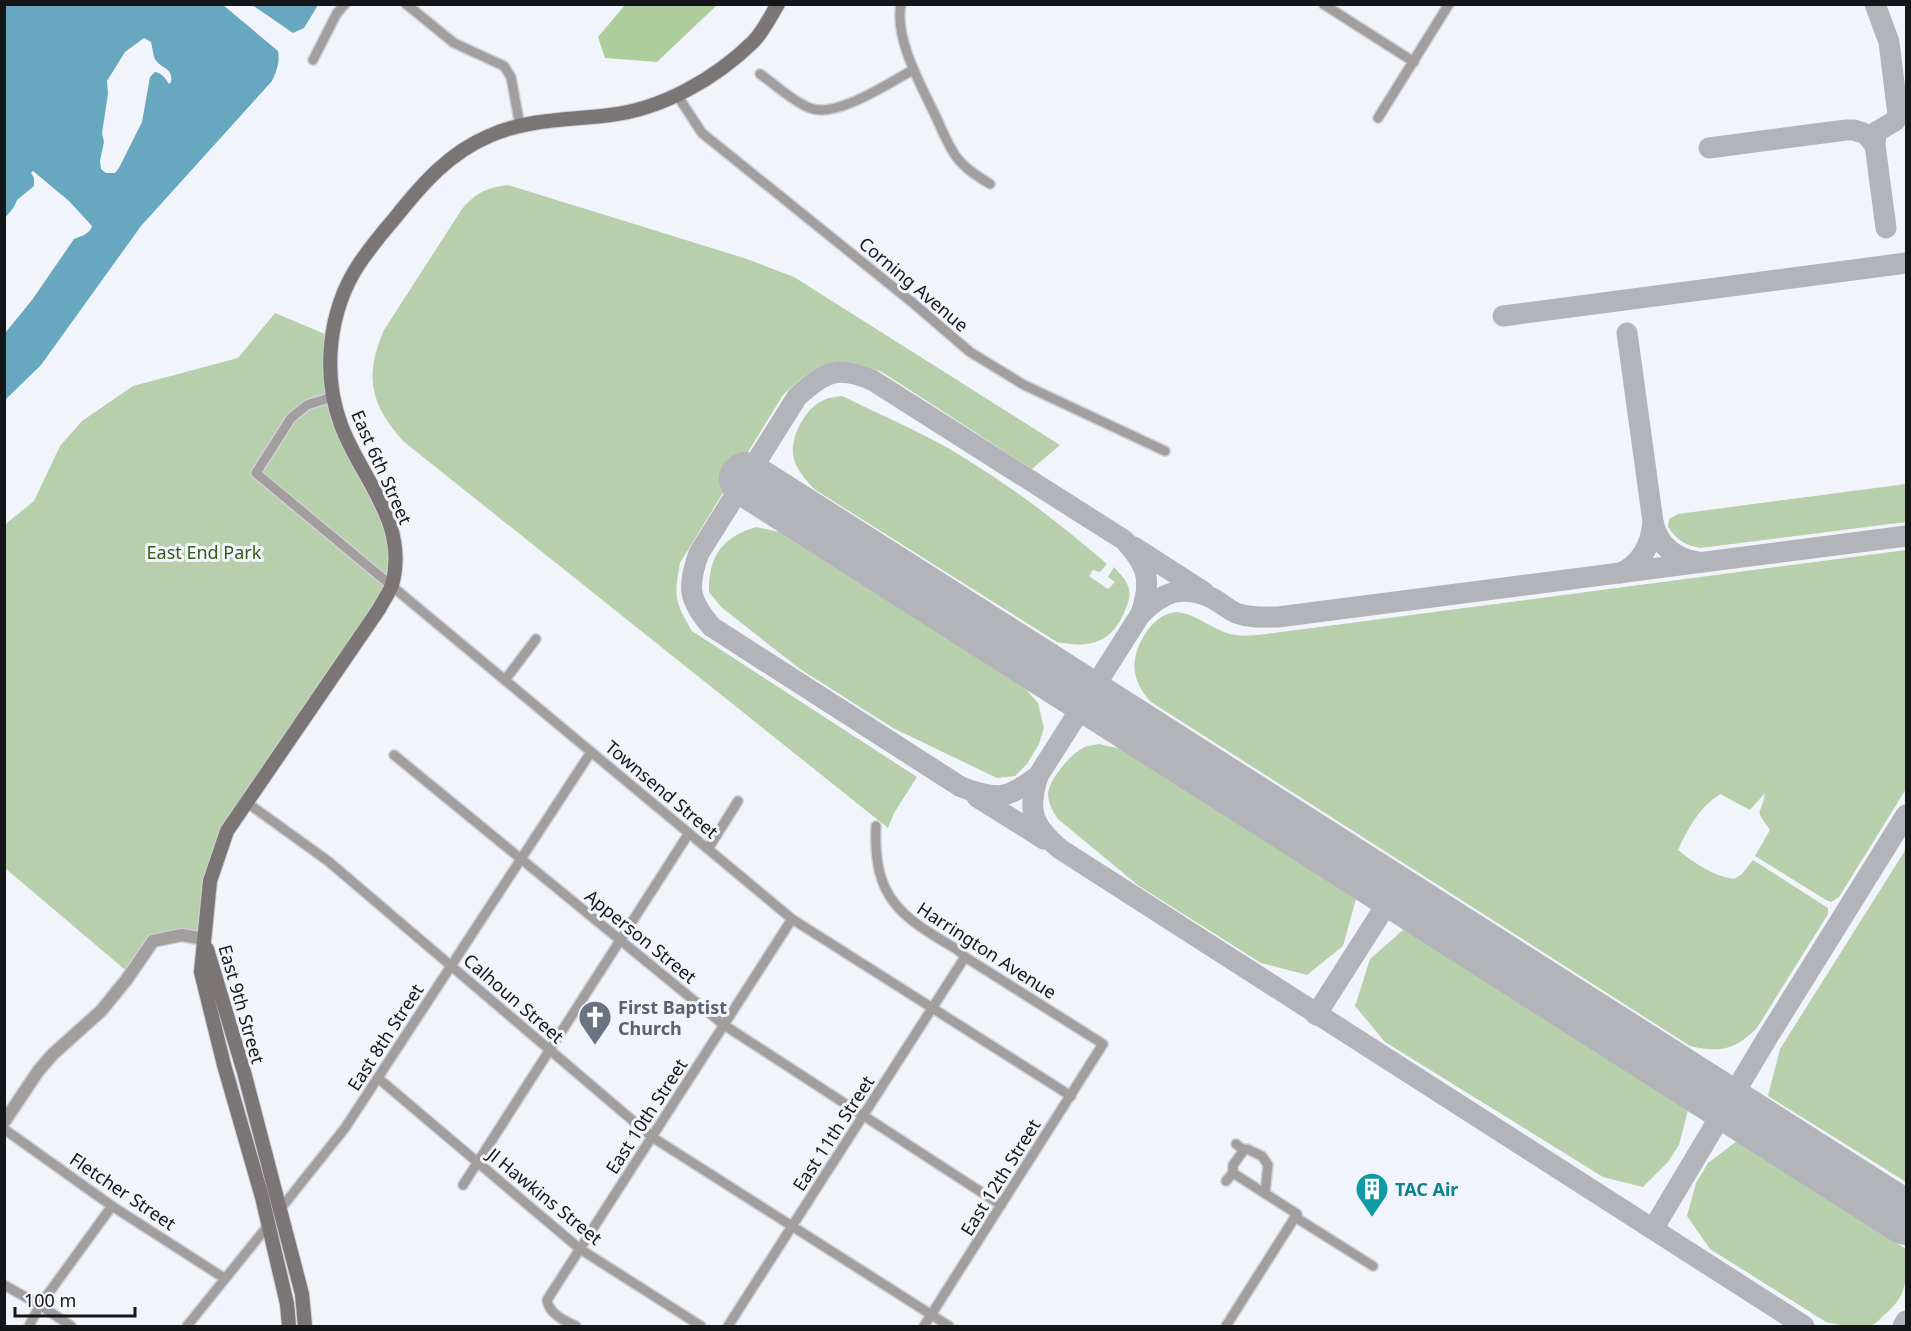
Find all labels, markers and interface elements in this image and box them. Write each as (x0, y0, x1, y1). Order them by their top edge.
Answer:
street label: Corning Avenue (854, 231, 974, 337)
street label: East 6th Street (346, 406, 418, 528)
park label: East End Park (147, 540, 262, 564)
street label: Townsend Street (600, 735, 724, 844)
street label: Apperson Street (580, 884, 702, 989)
street label: Harrington Avenue (913, 896, 1061, 1004)
street label: East 9th Street (214, 942, 271, 1067)
street label: Calhoun Street (459, 948, 570, 1048)
street label: East 8th Street (342, 979, 429, 1095)
place label: First Baptist Church (618, 995, 727, 1040)
church icon: First Baptist Church (577, 999, 613, 1046)
street label: East 10th Street (600, 1053, 693, 1178)
street label: East 11th Street (787, 1070, 880, 1195)
street label: East 12th Street (955, 1114, 1046, 1240)
street label: Jl Hawkins Street (481, 1141, 608, 1250)
street label: Fletcher Street (65, 1147, 181, 1236)
building icon: TAC Air (1354, 1171, 1390, 1218)
place label: TAC Air (1395, 1177, 1458, 1201)
scale bar (15, 1280, 135, 1318)
text: 100 m (24, 1288, 76, 1312)

